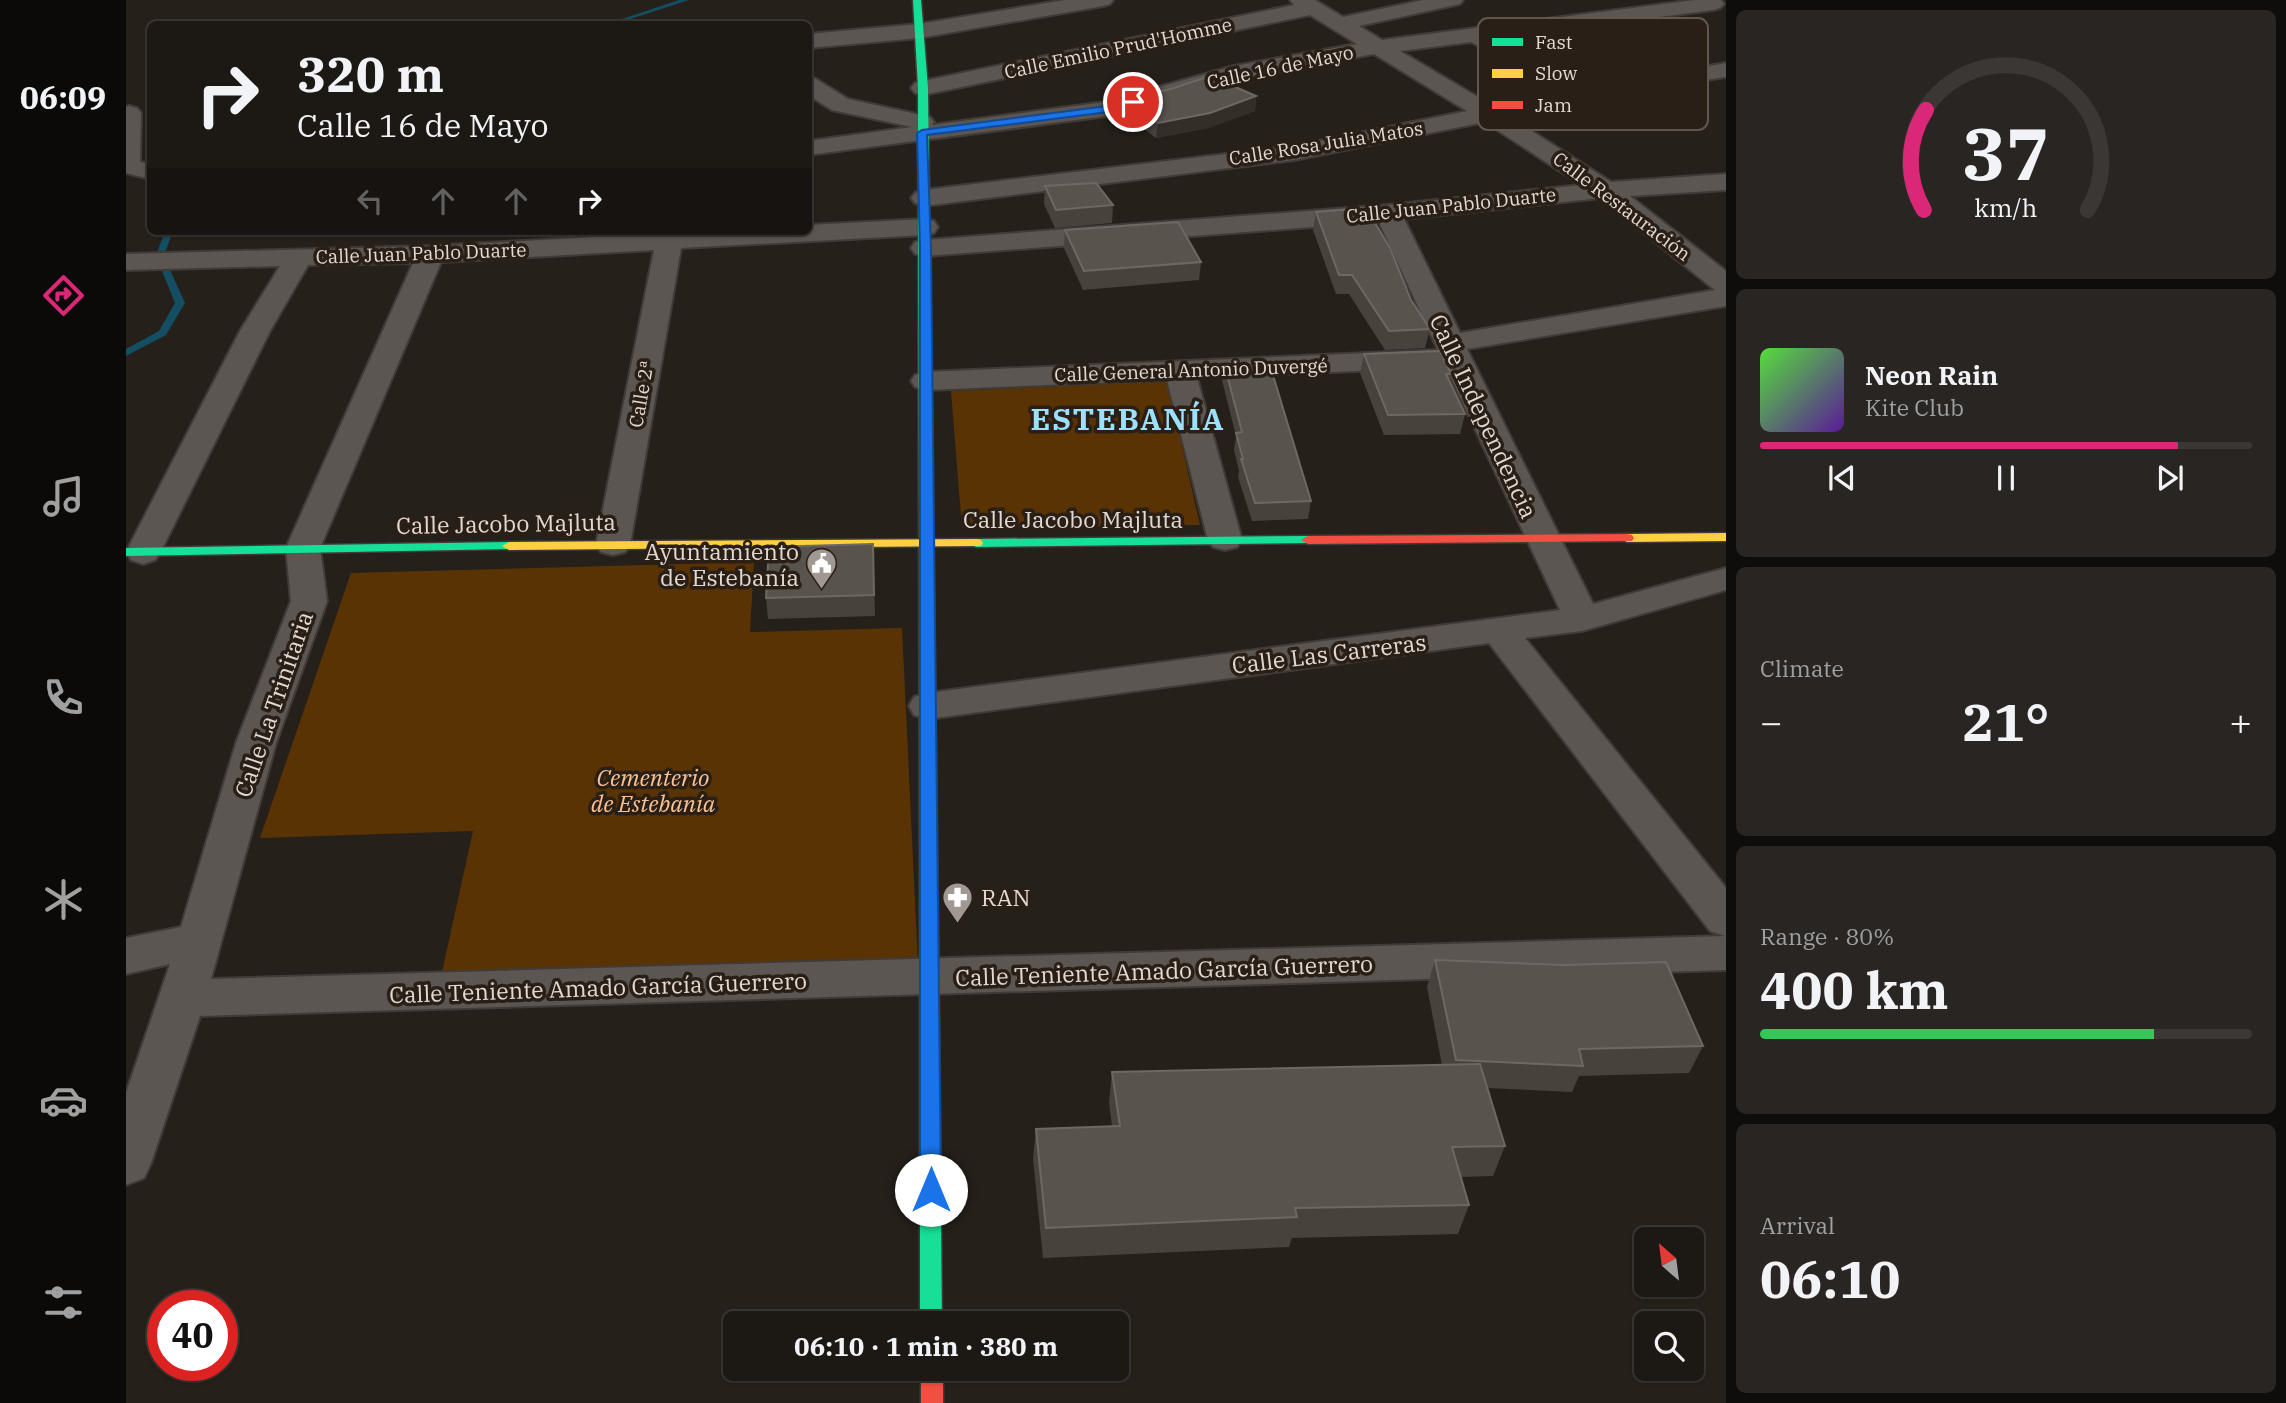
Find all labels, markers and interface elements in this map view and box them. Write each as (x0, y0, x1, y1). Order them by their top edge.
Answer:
street label: Calle Emilio Prud'Homme (1002, 12, 1234, 84)
legend (1478, 18, 1708, 130)
text: Fast (1535, 30, 1573, 54)
street label: Calle 16 de Mayo (1204, 40, 1356, 94)
text: 320 m (297, 42, 444, 105)
icon: right (182, 49, 273, 140)
text: Slow (1535, 61, 1577, 85)
pin (1103, 72, 1163, 132)
text: 06:09 (20, 76, 106, 118)
icon: arrive (1114, 83, 1152, 121)
text: Jam (1535, 93, 1572, 117)
text: Calle 16 de Mayo (297, 104, 548, 146)
text: 37 (1962, 106, 2050, 201)
street label: Calle Rosa Julia Matos (1227, 116, 1425, 170)
street label: Calle Restauración (1548, 146, 1696, 266)
icon: left (351, 182, 389, 220)
icon: ahead (424, 182, 462, 220)
icon: ahead (497, 182, 535, 220)
icon: right (570, 182, 608, 220)
street label: Calle Juan Pablo Duarte (1345, 182, 1557, 228)
text: km/h (1974, 191, 2038, 224)
street label: Calle Juan Pablo Duarte (315, 237, 527, 269)
icon: directions (39, 271, 88, 320)
street label: Calle Independencia (1424, 309, 1544, 523)
street label: Calle General Antonio Duvergé (1054, 353, 1328, 387)
text: Neon Rain (1865, 358, 1998, 392)
street label: Calle 2ª (623, 359, 659, 429)
text: Kite Club (1865, 392, 1964, 422)
district label: ESTEBANÍA (1030, 399, 1226, 438)
icon: previous (1823, 459, 1861, 497)
icon: pause (1987, 459, 2025, 497)
icon: next (2151, 459, 2189, 497)
icon: music (39, 472, 88, 521)
street label: Calle Jacobo Majluta (963, 504, 1183, 534)
street label: Calle Jacobo Majluta (396, 506, 616, 540)
place label: Ayuntamiento de Estebanía (644, 536, 799, 592)
public building icon: Ayuntamiento de Estebanía (805, 547, 839, 591)
street label: Calle La Trinitaria (227, 607, 319, 801)
street label: Calle Las Carreras (1230, 626, 1428, 680)
text: Climate (1760, 653, 1844, 683)
icon: phone (39, 673, 88, 722)
text: 21° (1963, 688, 2049, 755)
text: − (1760, 697, 1783, 746)
text: + (2229, 697, 2252, 746)
park label: Cementerio de Estebanía (591, 762, 716, 818)
icon: climate (39, 875, 88, 924)
pharmacy icon: RAN (941, 880, 975, 924)
place label: RAN (981, 882, 1030, 912)
text: Range · 80% (1760, 921, 1894, 951)
street label: Calle Teniente Amado García Guerrero (955, 948, 1373, 992)
text: 400 km (1760, 956, 1949, 1023)
street label: Calle Teniente Amado García Guerrero (389, 965, 807, 1009)
icon: car (39, 1076, 88, 1125)
position arrow (894, 1153, 968, 1227)
text: Arrival (1760, 1210, 1835, 1240)
north arrow (1634, 1227, 1704, 1297)
map controls (1634, 1227, 1704, 1381)
text: 06:10 (1760, 1245, 1901, 1312)
icon: filters (39, 1278, 88, 1327)
speed limit sign: 40 (147, 1290, 238, 1381)
button: search (1634, 1311, 1704, 1381)
text: 06:10 · 1 min · 380 m (794, 1329, 1058, 1363)

